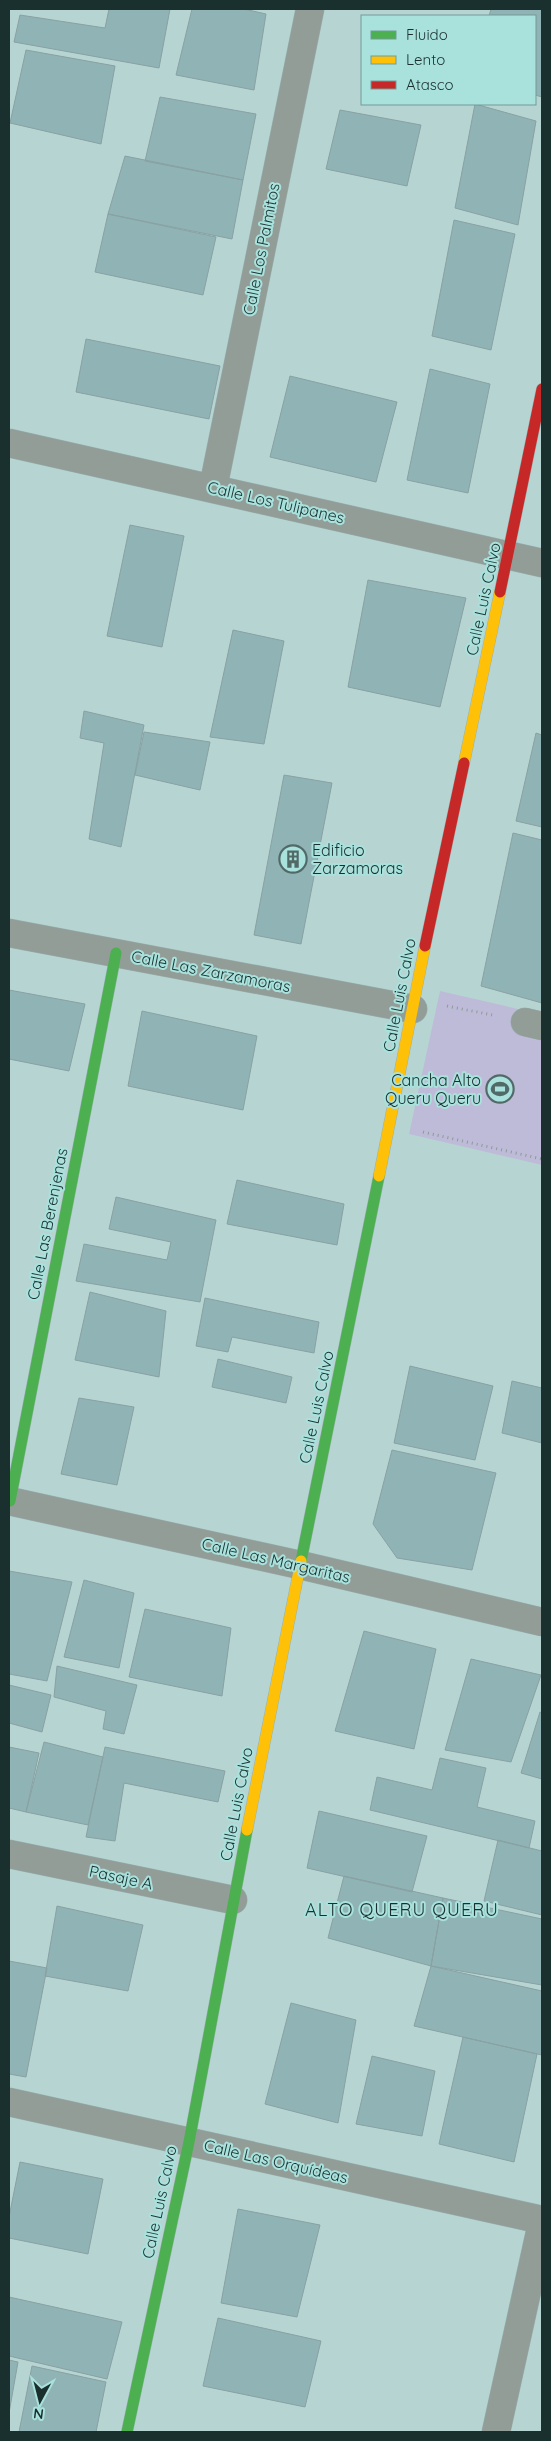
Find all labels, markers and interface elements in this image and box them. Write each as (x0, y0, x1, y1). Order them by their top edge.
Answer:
legend (361, 15, 536, 105)
text: Fluido (406, 25, 448, 44)
text: Lento (406, 50, 445, 69)
text: Atasco (406, 75, 454, 94)
street label: Calle Los Palmitos (238, 181, 284, 317)
street label: Calle Los Tulipanes (206, 477, 346, 527)
street label: Calle Luis Calvo (461, 541, 505, 657)
place label: Edificio Zarzamoras (312, 840, 403, 878)
building icon: Edificio Zarzamoras (278, 844, 308, 874)
street label: Calle Luis Calvo (378, 937, 420, 1053)
street label: Calle Las Zarzamoras (130, 946, 292, 996)
place label: Cancha Alto Queru Queru (385, 1070, 481, 1108)
sports icon: Cancha Alto Queru Queru (485, 1074, 515, 1104)
street label: Calle Las Berenjenas (22, 1146, 72, 1302)
street label: Calle Luis Calvo (294, 1349, 338, 1465)
street label: Calle Las Margaritas (200, 1533, 352, 1587)
street label: Calle Luis Calvo (215, 1746, 257, 1862)
street label: Pasaje A (87, 1861, 155, 1893)
district label: ALTO QUERU QUERU (305, 1898, 499, 1921)
street label: Calle Las Orquídeas (202, 2135, 350, 2187)
street label: Calle Luis Calvo (137, 2144, 181, 2260)
north arrow (15, 2376, 65, 2426)
text: N (32, 2404, 45, 2423)

